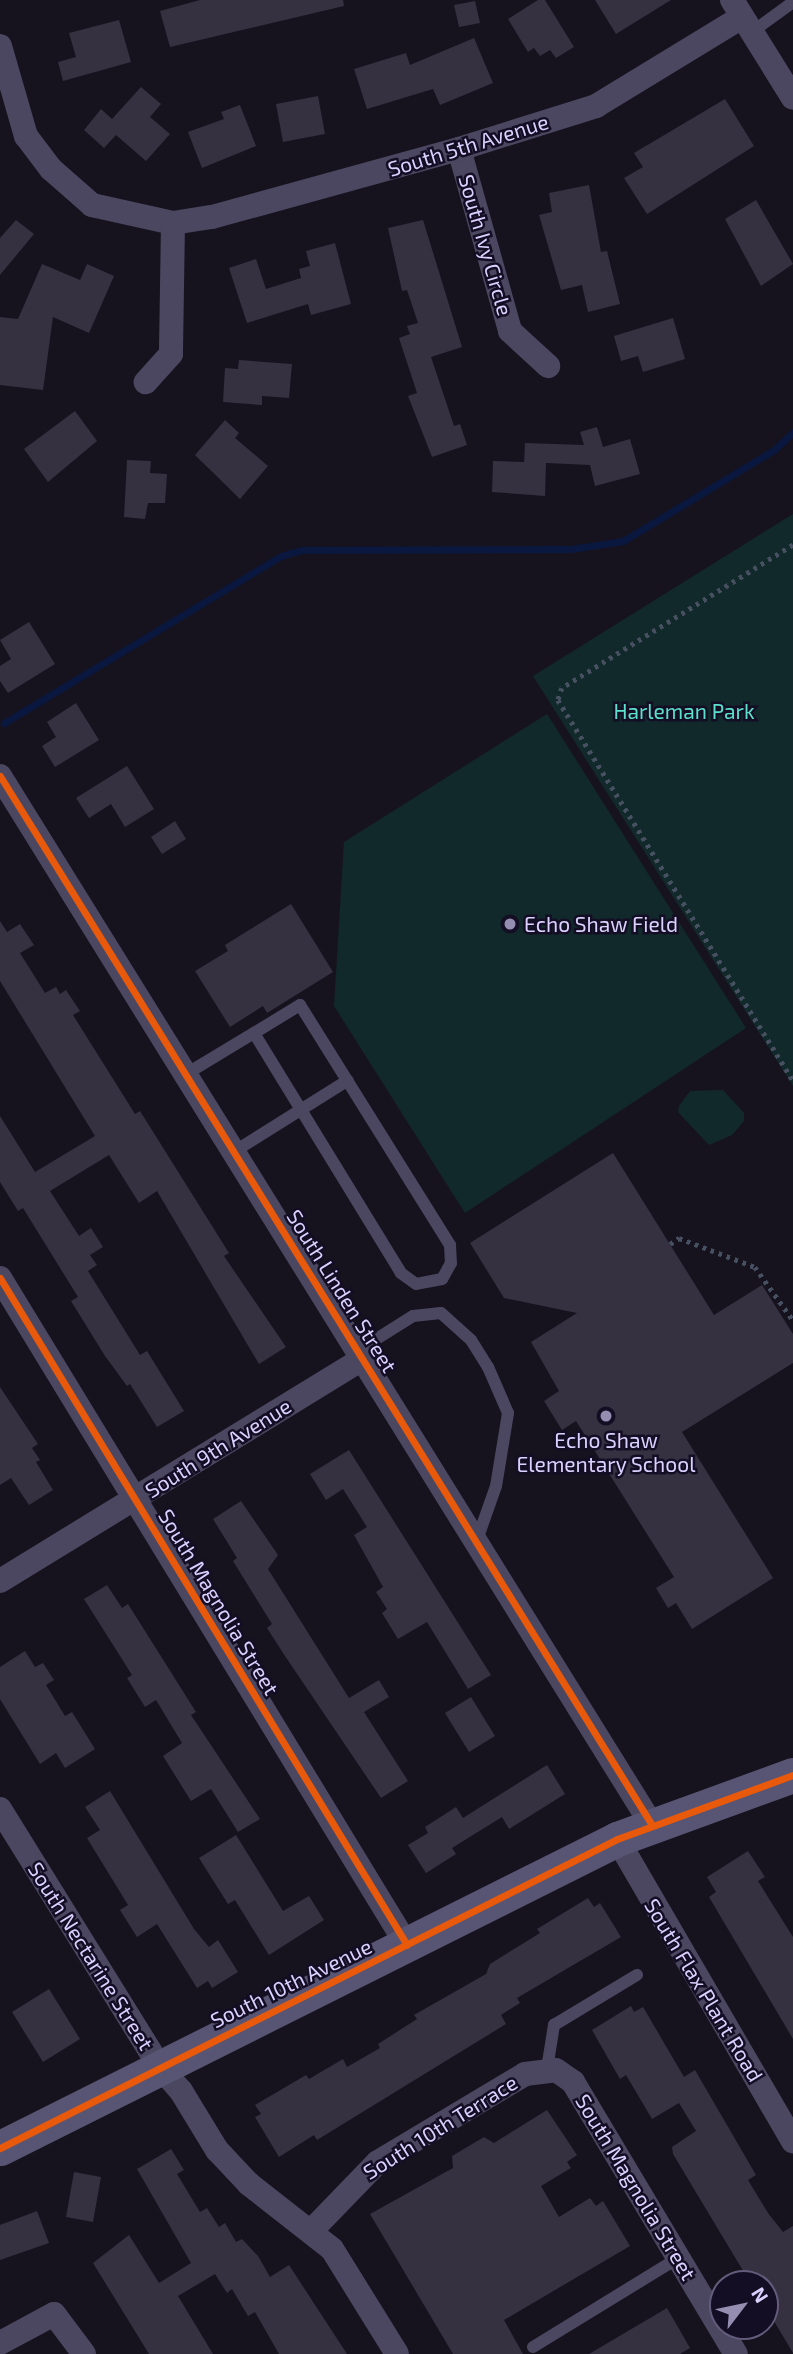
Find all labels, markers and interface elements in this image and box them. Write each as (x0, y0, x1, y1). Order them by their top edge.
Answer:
street label: South 5th Avenue (384, 109, 552, 181)
street label: South Ivy Circle (454, 171, 518, 319)
park label: Harleman Park (613, 698, 755, 724)
place label: Echo Shaw Field (524, 911, 678, 937)
marker: Echo Shaw Field (502, 916, 518, 932)
street label: South Linden Street (282, 1205, 402, 1377)
street label: South 9th Avenue (140, 1393, 296, 1503)
marker: Echo Shaw Elementary School (598, 1408, 614, 1424)
place label: Echo Shaw Elementary School (516, 1427, 696, 1477)
street label: South Magnolia Street (154, 1504, 284, 1700)
street label: South Nectarine Street (23, 1857, 159, 2055)
street label: South Flax Plant Road (639, 1894, 769, 2086)
street label: South 10th Avenue (206, 1933, 376, 2033)
street label: South 10th Terrace (358, 2069, 522, 2185)
street label: South Magnolia Street (571, 2089, 701, 2285)
north arrow (709, 2270, 779, 2340)
text: N (747, 2283, 774, 2307)

